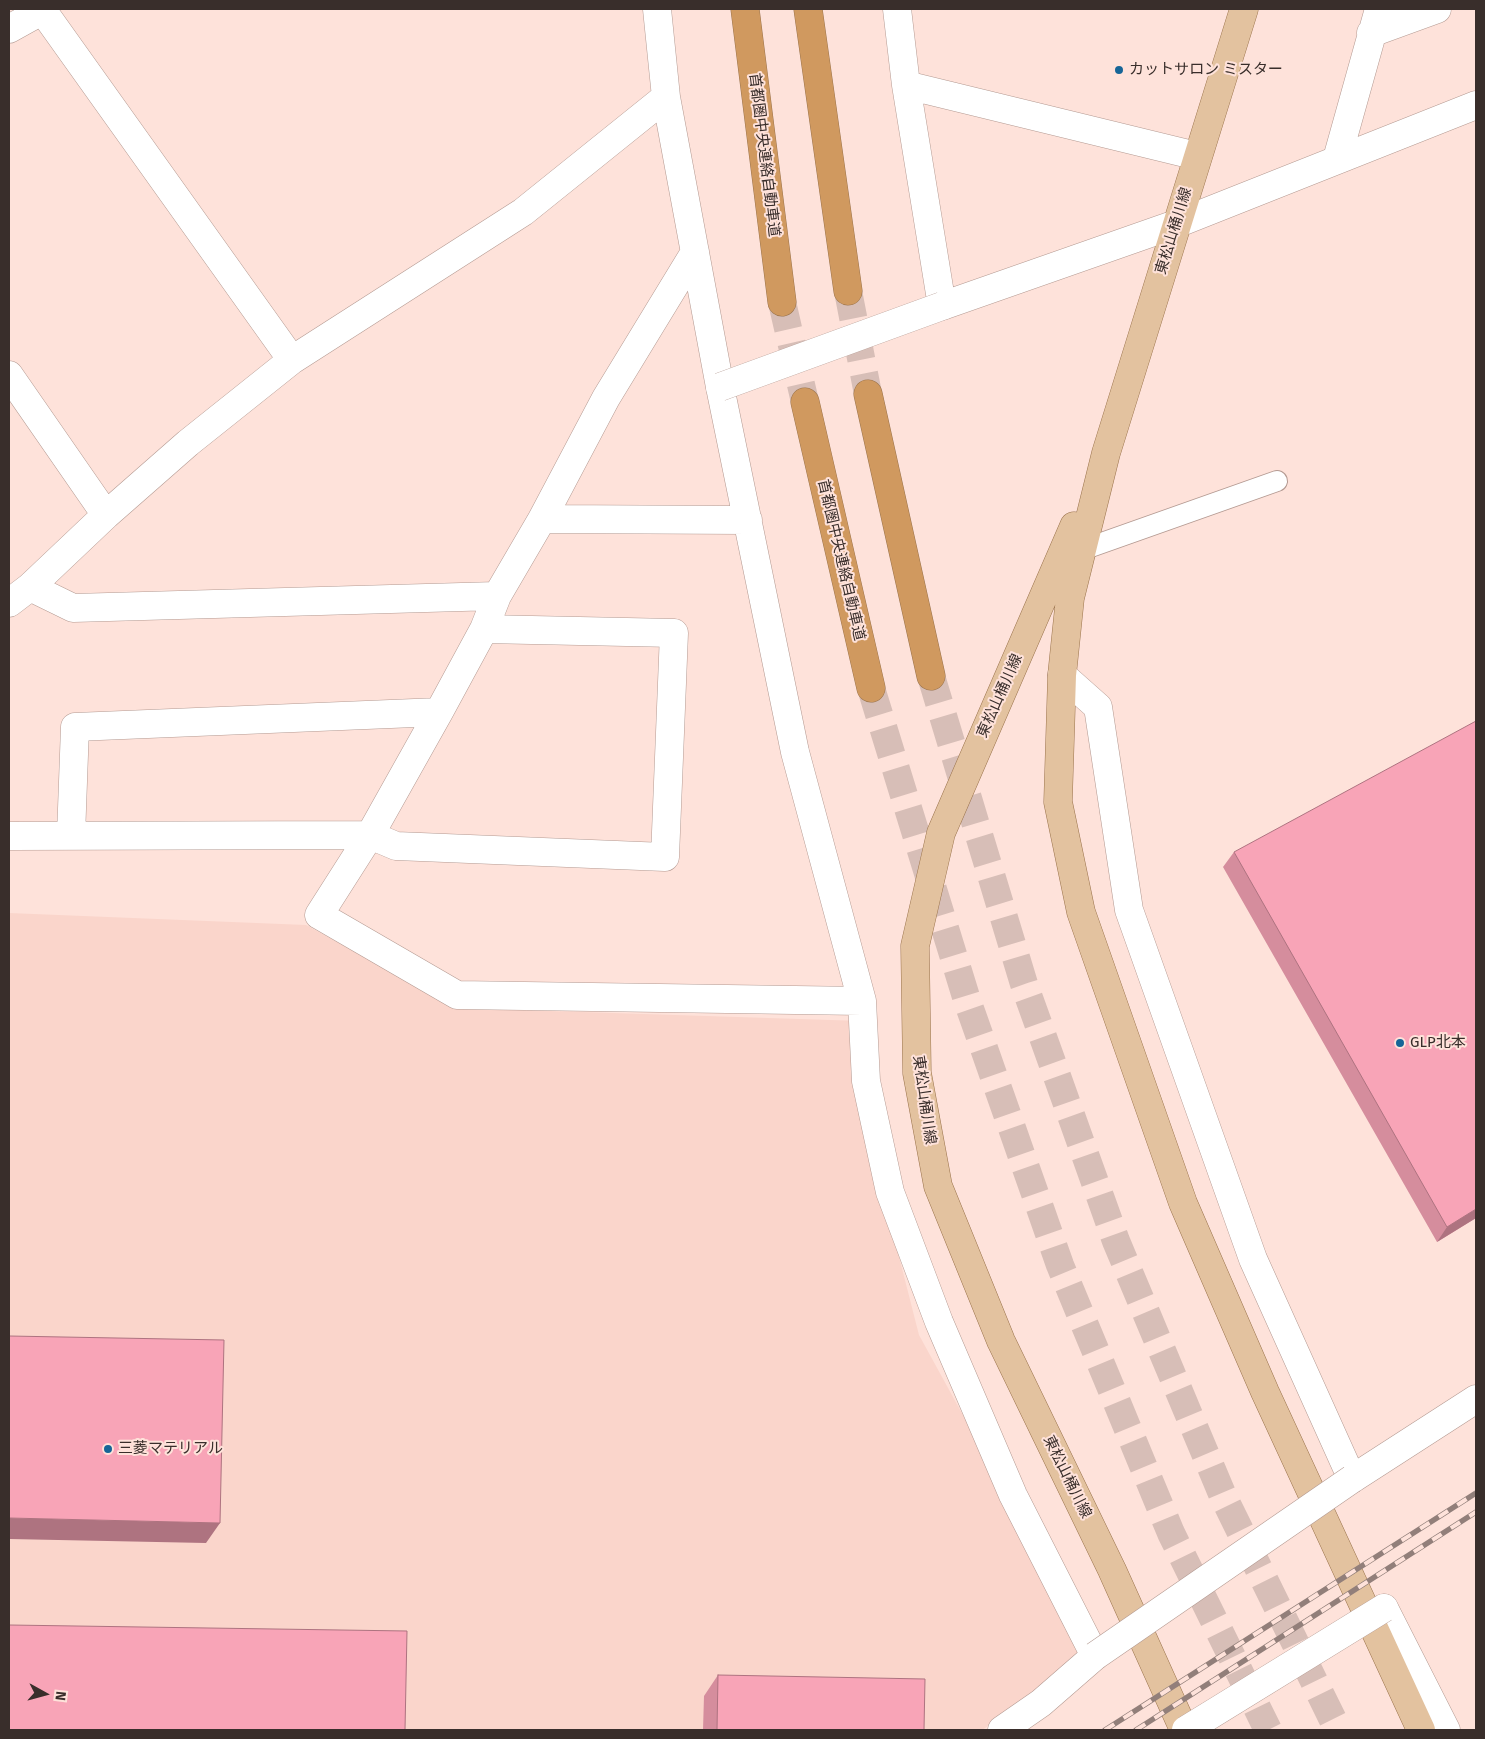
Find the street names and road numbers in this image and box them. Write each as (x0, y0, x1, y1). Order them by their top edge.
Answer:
street label: 首都圏中央連絡自動車道 (745, 72, 783, 238)
street label: 東松山桶川線 (1152, 185, 1196, 277)
street label: 首都圏中央連絡自動車道 (814, 478, 868, 642)
street label: 東松山桶川線 (973, 651, 1027, 741)
street label: 東松山桶川線 (909, 1054, 939, 1146)
street label: 東松山桶川線 (1039, 1433, 1095, 1521)

